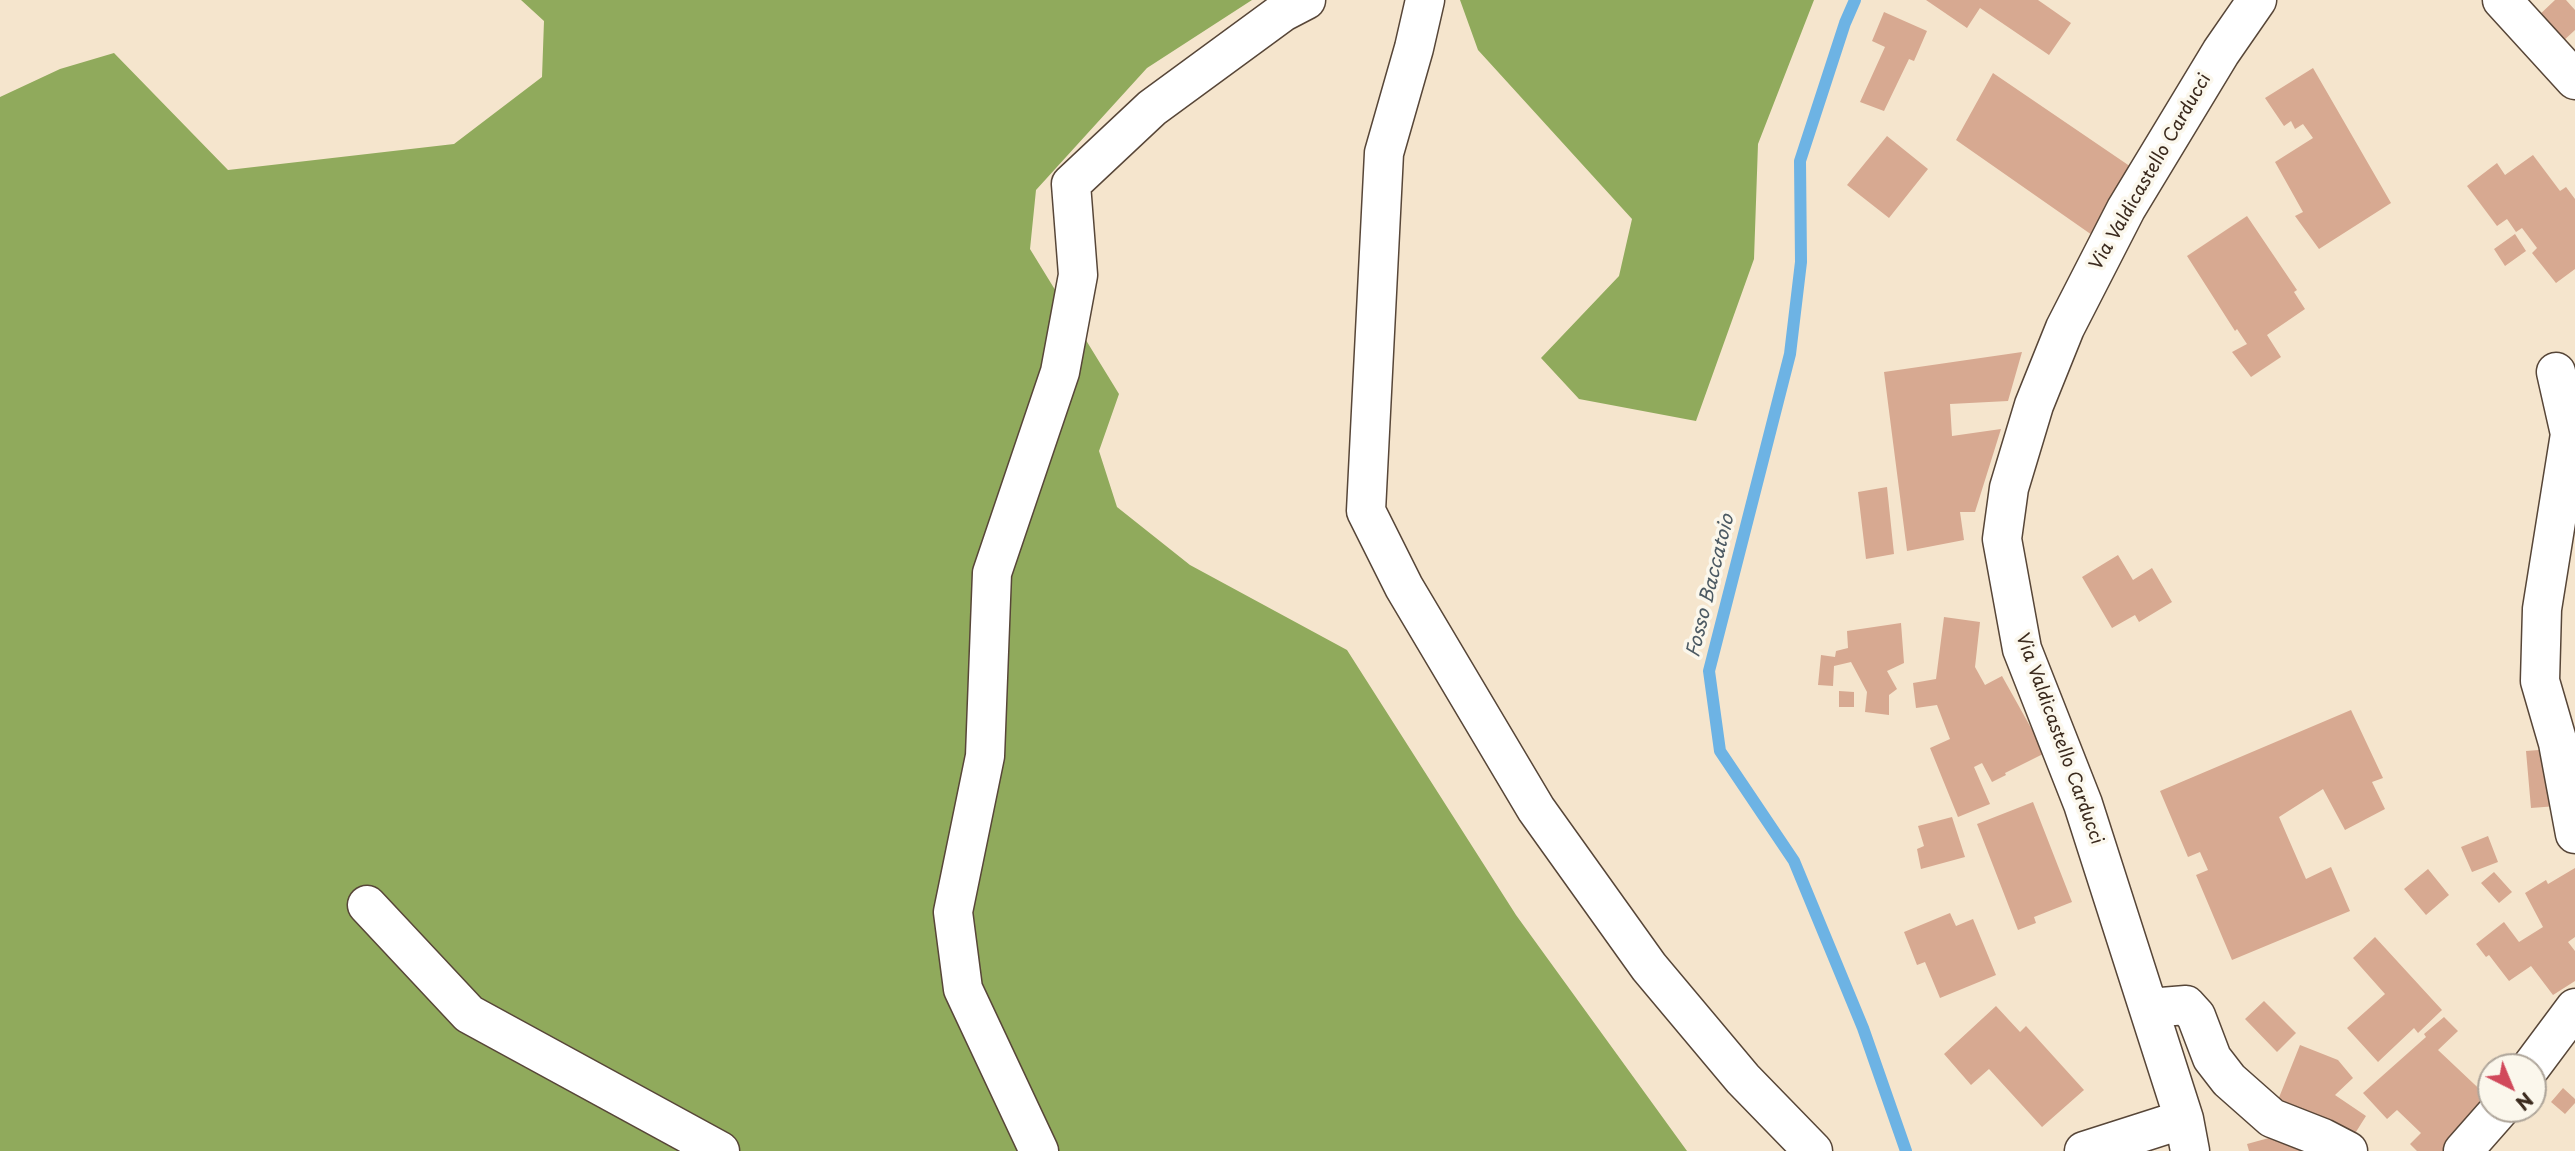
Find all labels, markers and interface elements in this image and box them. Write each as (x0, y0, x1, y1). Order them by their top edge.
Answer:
street label: Via Valdicastello Carducci (2086, 70, 2216, 274)
water label: Fosso Baccatoio (1682, 512, 1740, 660)
street label: Via Valdicastello Carducci (2011, 631, 2107, 847)
north arrow (2477, 1053, 2547, 1123)
text: N (2510, 1087, 2540, 1117)

